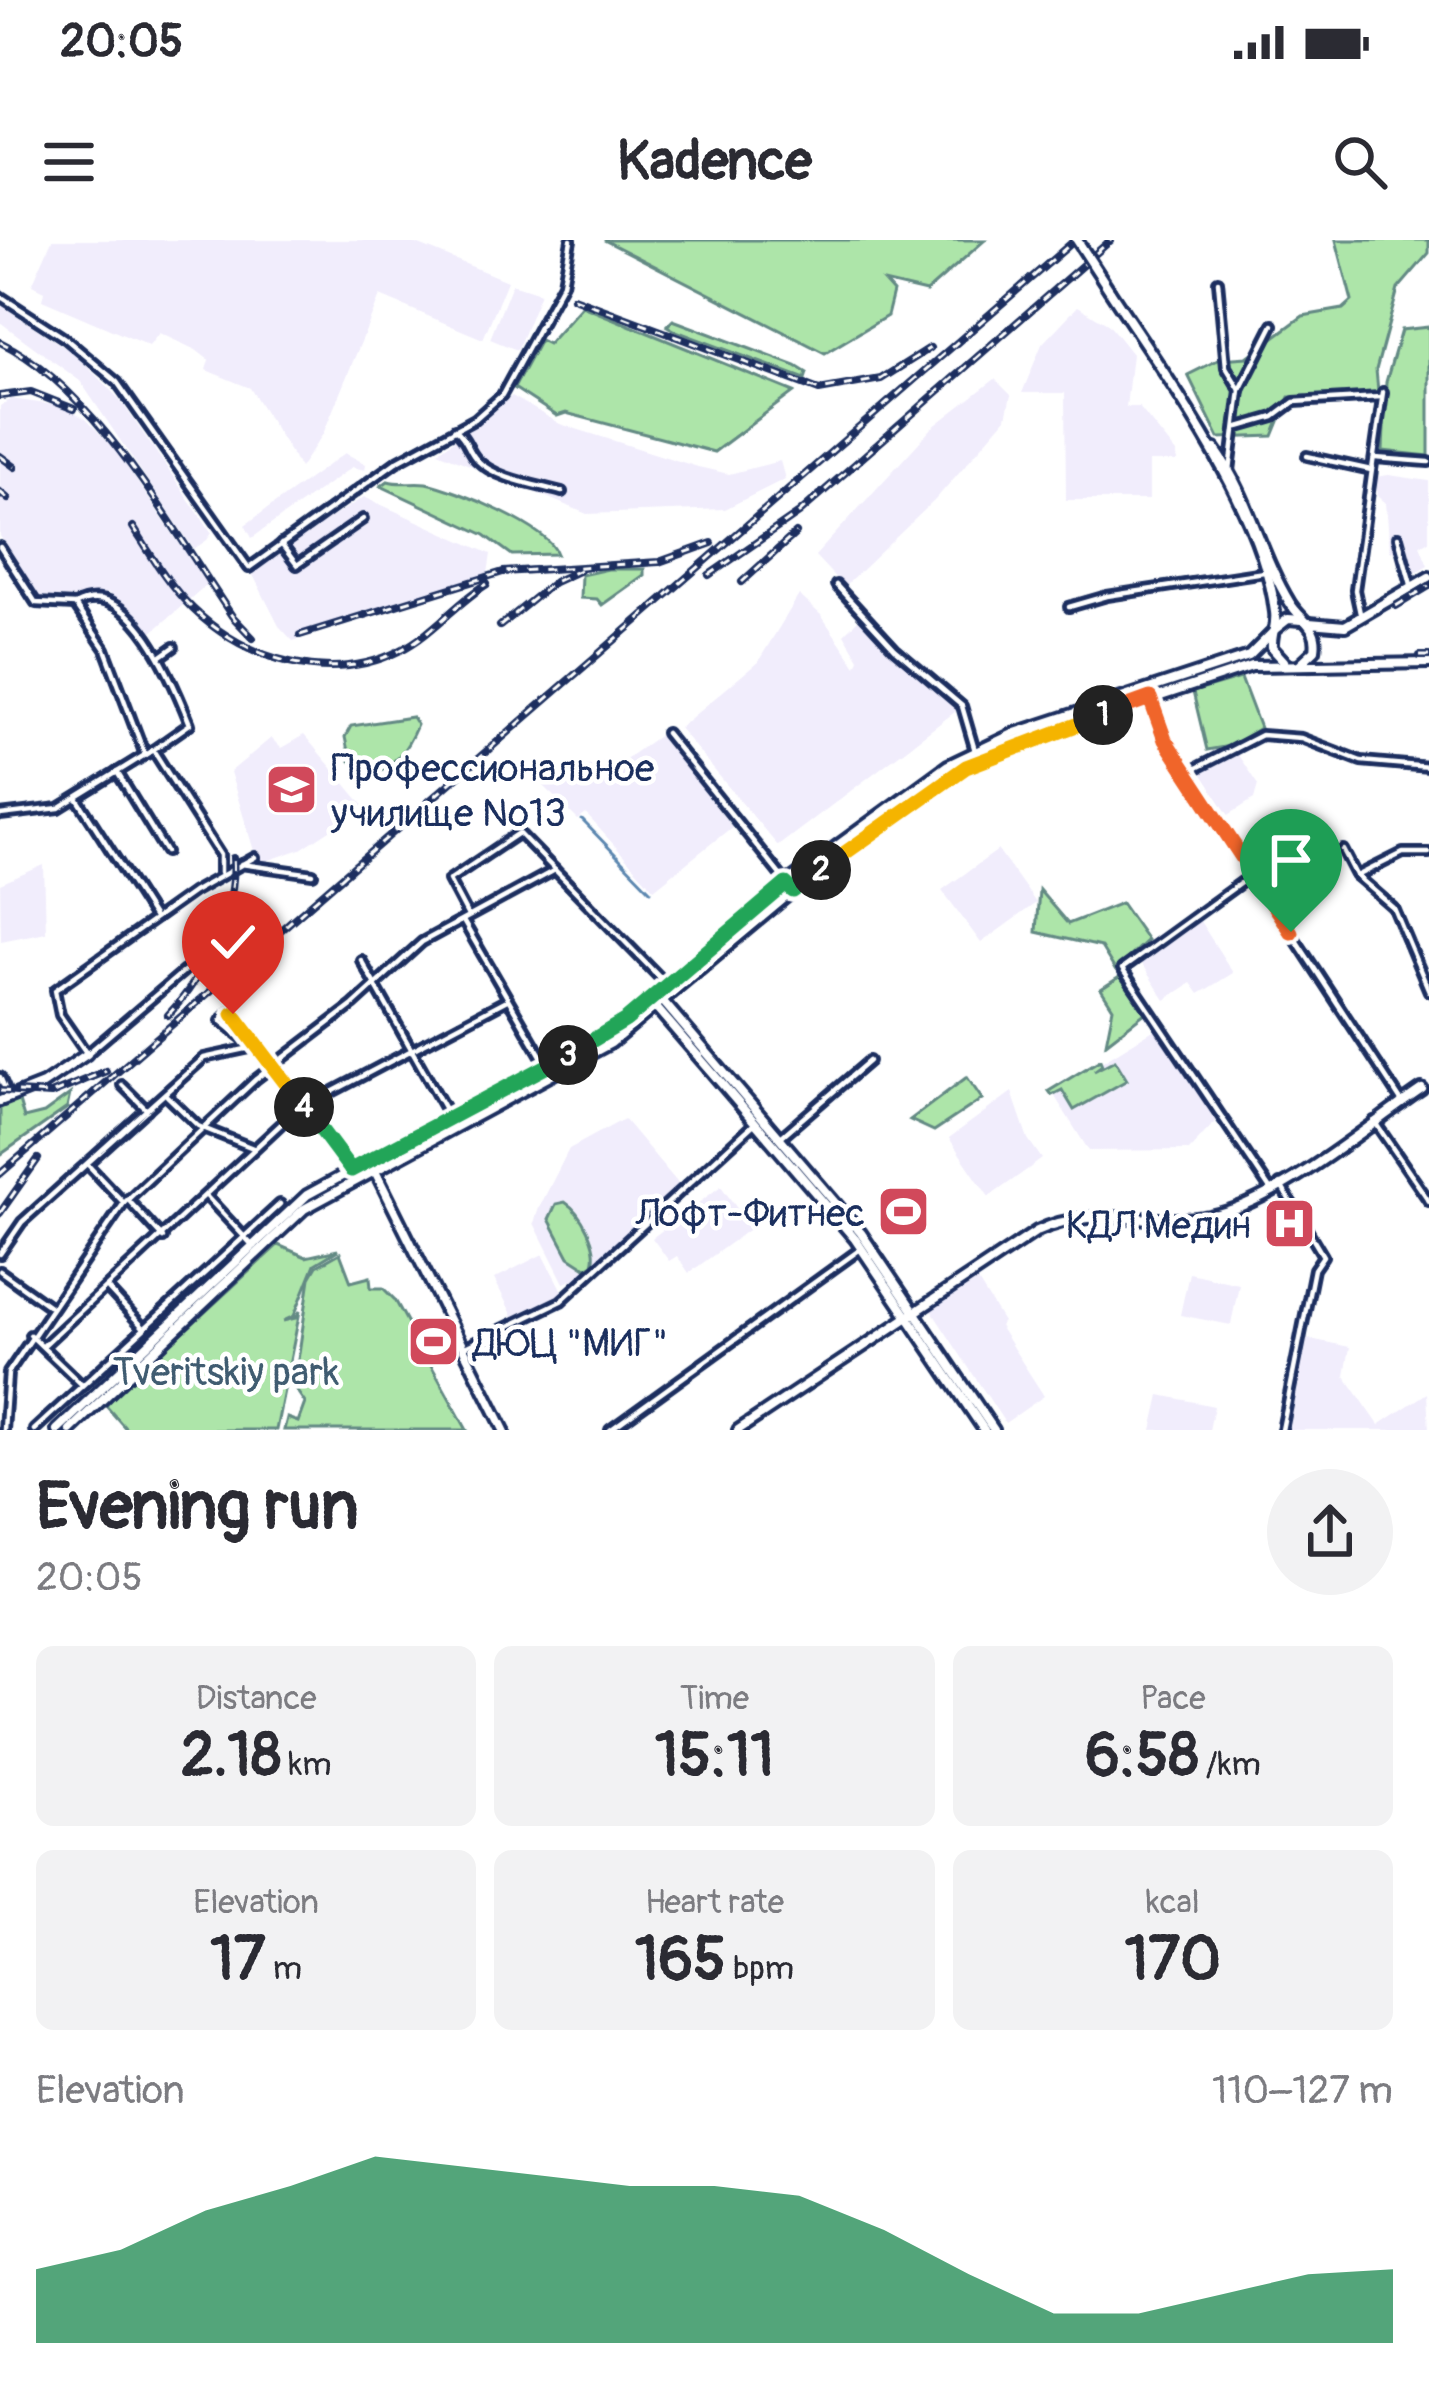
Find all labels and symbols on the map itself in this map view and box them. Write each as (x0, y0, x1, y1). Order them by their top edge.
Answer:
pin: 1 (1073, 685, 1133, 745)
place label: Профессиональное училище №13 (330, 744, 654, 838)
school or university icon: Профессиональное училище №13 (264, 761, 320, 817)
pin (1240, 809, 1342, 932)
pin: 2 (791, 840, 851, 900)
pin (182, 891, 284, 1014)
pin: 3 (538, 1025, 598, 1085)
pin: 4 (274, 1077, 334, 1137)
sports icon: Лофт-Фитнес (876, 1184, 932, 1240)
place label: Лофт-Фитнес (634, 1189, 865, 1238)
hospital icon: КДЛ Медин (1262, 1196, 1318, 1252)
place label: КДЛ Медин (1066, 1201, 1251, 1250)
sports icon: ДЮЦ "МИГ" (406, 1314, 462, 1370)
place label: ДЮЦ "МИГ" (471, 1319, 668, 1368)
park label: Tveritskiy park (113, 1348, 339, 1397)

